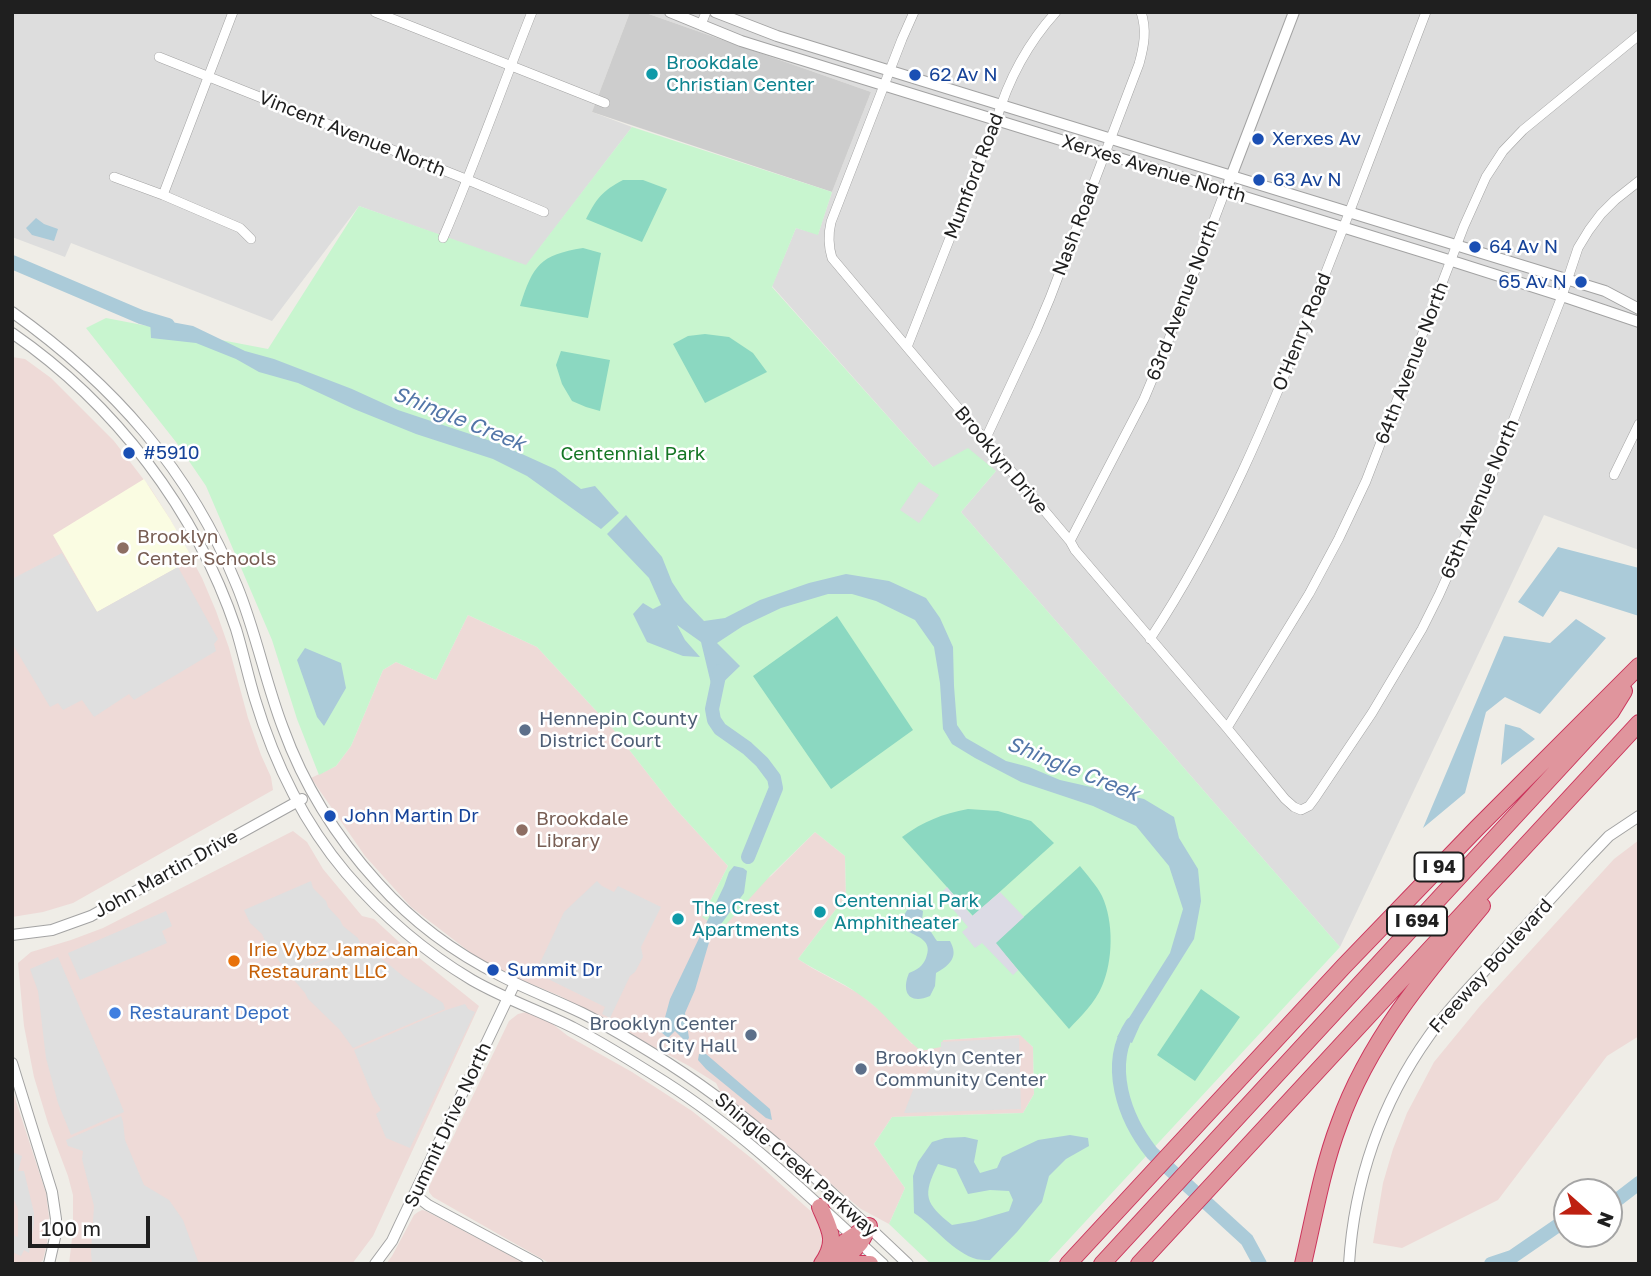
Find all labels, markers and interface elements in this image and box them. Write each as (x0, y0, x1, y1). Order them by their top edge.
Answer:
place label: Brookdale Christian Center (666, 52, 815, 96)
place label: 62 Av N (929, 64, 998, 86)
marker: Brookdale Christian Center (644, 66, 660, 82)
marker: 62 Av N (907, 67, 923, 83)
street label: Vincent Avenue North (255, 86, 449, 182)
street label: Mumford Road (940, 110, 1008, 242)
place label: Xerxes Av (1272, 128, 1361, 150)
street label: Xerxes Avenue North (1059, 130, 1249, 208)
marker: Xerxes Av (1250, 131, 1266, 147)
place label: 63 Av N (1273, 169, 1342, 191)
marker: 63 Av N (1251, 172, 1267, 188)
street label: Nash Road (1048, 179, 1104, 279)
street label: 63rd Avenue North (1142, 216, 1224, 384)
place label: 64 Av N (1489, 236, 1558, 258)
marker: 64 Av N (1467, 239, 1483, 255)
street label: O'Henry Road (1268, 270, 1336, 394)
place label: 65 Av N (1498, 271, 1567, 293)
marker: 65 Av N (1573, 274, 1589, 290)
street label: 64th Avenue North (1371, 279, 1453, 447)
water label: Shingle Creek (389, 381, 529, 457)
street label: Brooklyn Drive (949, 402, 1053, 518)
street label: 65th Avenue North (1436, 416, 1524, 582)
place label: #5910 (143, 442, 199, 464)
park label: Centennial Park (560, 443, 706, 465)
marker: #5910 (121, 445, 137, 461)
place label: Brooklyn Center Schools (137, 526, 276, 570)
marker: Brooklyn Center Schools (115, 540, 131, 556)
place label: Hennepin County District Court (539, 708, 698, 752)
marker: Hennepin County District Court (517, 722, 533, 738)
water label: Shingle Creek (1003, 731, 1143, 807)
place label: John Martin Dr (344, 805, 479, 827)
marker: John Martin Dr (322, 808, 338, 824)
place label: Brookdale Library (536, 808, 628, 852)
marker: Brookdale Library (514, 822, 530, 838)
street label: John Martin Drive (90, 825, 242, 923)
road number: I 94 (1414, 852, 1464, 882)
place label: Centennial Park Amphitheater (834, 890, 979, 934)
street label: Freeway Boulevard (1425, 894, 1557, 1038)
place label: The Crest Apartments (692, 897, 800, 941)
marker: Centennial Park Amphitheater (812, 904, 828, 920)
road number: I 694 (1387, 906, 1447, 936)
marker: The Crest Apartments (670, 911, 686, 927)
place label: Irie Vybz Jamaican Restaurant LLC (248, 939, 418, 983)
marker: Irie Vybz Jamaican Restaurant LLC (226, 953, 242, 969)
place label: Summit Dr (507, 959, 602, 981)
marker: Summit Dr (485, 962, 501, 978)
place label: Restaurant Depot (129, 1002, 289, 1024)
marker: Restaurant Depot (107, 1005, 123, 1021)
place label: Brooklyn Center City Hall (589, 1013, 737, 1057)
marker: Brooklyn Center City Hall (743, 1027, 759, 1043)
street label: Summit Drive North (400, 1039, 496, 1211)
place label: Brooklyn Center Community Center (875, 1047, 1046, 1091)
marker: Brooklyn Center Community Center (853, 1061, 869, 1077)
street label: Shingle Creek Parkway (710, 1088, 882, 1242)
north arrow (1553, 1178, 1623, 1248)
scale bar (32, 1202, 154, 1246)
text: N (1593, 1209, 1620, 1231)
text: 100 m (41, 1215, 101, 1241)

